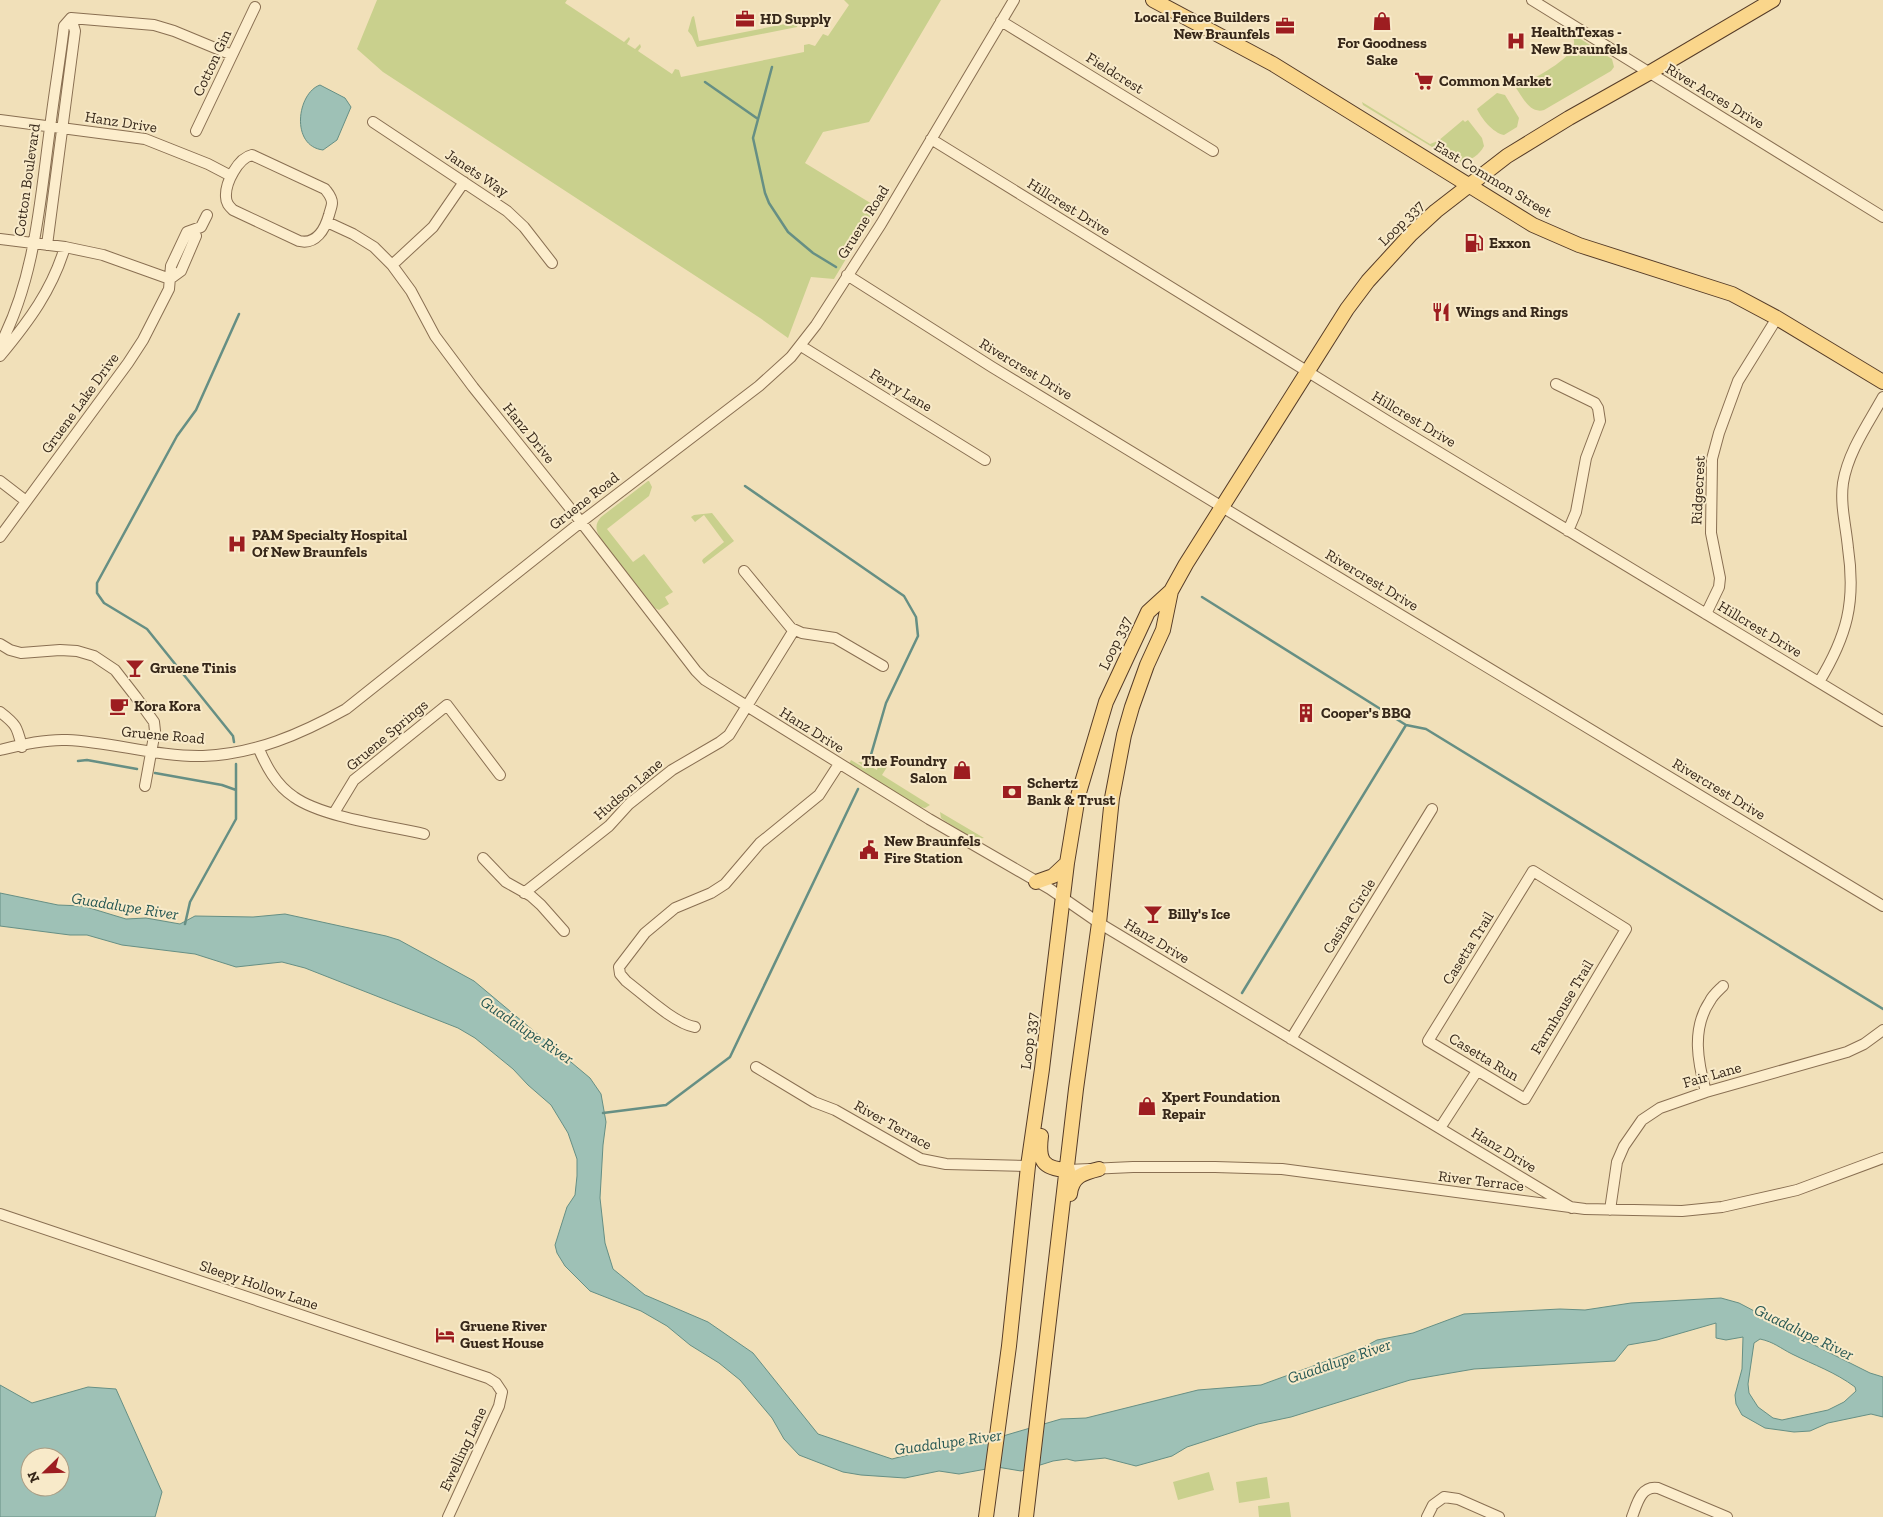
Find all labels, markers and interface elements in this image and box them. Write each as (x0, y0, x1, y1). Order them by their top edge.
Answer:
office icon: HD Supply (734, 8, 756, 30)
place label: Local Fence Builders New Braunfels (1134, 8, 1270, 43)
place label: HD Supply (760, 10, 831, 28)
shop icon: For Goodness Sake (1371, 10, 1393, 32)
office icon: Local Fence Builders New Braunfels (1274, 15, 1296, 37)
place label: HealthTexas - New Braunfels (1531, 23, 1628, 58)
street label: Cotton Gin (189, 26, 235, 99)
hospital icon: HealthTexas - New Braunfels (1505, 30, 1527, 52)
place label: For Goodness Sake (1337, 34, 1427, 69)
street label: Fieldcrest (1083, 48, 1147, 98)
street label: River Acres Drive (1662, 59, 1768, 133)
supermarket icon: Common Market (1413, 70, 1435, 92)
place label: Common Market (1439, 72, 1552, 90)
street label: Hanz Drive (84, 107, 158, 137)
street label: Cotton Boulevard (10, 122, 44, 237)
street label: East Common Street (1431, 137, 1555, 221)
street label: Janets Way (442, 145, 512, 201)
street label: Hillcrest Drive (1024, 174, 1114, 240)
street label: Gruene Road (833, 181, 893, 262)
street label: Loop 337 (1374, 196, 1428, 250)
fuel station icon: Exxon (1463, 232, 1485, 254)
place label: Exxon (1489, 234, 1531, 252)
restaurant icon: Wings and Rings (1430, 301, 1452, 323)
place label: Wings and Rings (1456, 303, 1568, 321)
street label: Rivercrest Drive (976, 334, 1076, 404)
street label: Gruene Lake Drive (37, 349, 123, 457)
street label: Ferry Lane (867, 364, 935, 416)
street label: Hillcrest Drive (1369, 387, 1459, 451)
street label: Hanz Drive (499, 399, 559, 467)
street label: Ridgecrest (1687, 454, 1709, 525)
street label: Gruene Road (546, 468, 623, 534)
place label: PAM Specialty Hospital Of New Braunfels (252, 526, 407, 561)
hospital icon: PAM Specialty Hospital Of New Braunfels (226, 533, 248, 555)
street label: Rivercrest Drive (1322, 545, 1422, 615)
street label: Hillcrest Drive (1715, 597, 1805, 661)
street label: Loop 337 (1095, 613, 1135, 673)
bar icon: Gruene Tinis (124, 657, 146, 679)
place label: Gruene Tinis (150, 659, 236, 677)
cafe icon: Kora Kora (108, 695, 130, 717)
street label: Gruene Springs (342, 696, 432, 774)
place label: Kora Kora (134, 697, 201, 715)
building icon: Cooper's BBQ (1295, 702, 1317, 724)
street label: Hanz Drive (776, 703, 848, 757)
place label: Cooper's BBQ (1321, 704, 1411, 722)
street label: Gruene Road (121, 722, 206, 748)
place label: The Foundry Salon (862, 752, 947, 787)
street label: Hudson Lane (590, 754, 666, 824)
street label: Rivercrest Drive (1669, 754, 1769, 824)
shop icon: The Foundry Salon (951, 759, 973, 781)
place label: Schertz Bank & Trust (1027, 774, 1116, 809)
bank icon: Schertz Bank & Trust (1001, 781, 1023, 803)
place label: New Braunfels Fire Station (884, 832, 981, 867)
public building icon: New Braunfels Fire Station (858, 839, 880, 861)
street label: Casina Circle (1319, 875, 1379, 957)
water label: Guadalupe River (70, 888, 180, 924)
bar icon: Billy's Ice (1142, 903, 1164, 925)
place label: Billy's Ice (1168, 905, 1230, 923)
street label: Casetta Trail (1438, 908, 1498, 988)
street label: Hanz Drive (1121, 915, 1193, 967)
street label: Farmhouse Trail (1527, 957, 1597, 1057)
water label: Guadalupe River (477, 992, 577, 1068)
street label: Loop 337 (1017, 1012, 1041, 1070)
street label: Casetta Run (1446, 1029, 1523, 1085)
street label: Fair Lane (1681, 1058, 1743, 1092)
place label: Xpert Foundation Repair (1162, 1088, 1280, 1123)
shop icon: Xpert Foundation Repair (1136, 1095, 1158, 1117)
street label: River Terrace (851, 1096, 935, 1154)
street label: Hanz Drive (1468, 1124, 1540, 1176)
street label: River Terrace (1437, 1167, 1525, 1195)
street label: Sleepy Hollow Lane (197, 1256, 321, 1314)
water label: Guadalupe River (1751, 1300, 1857, 1364)
place label: Gruene River Guest House (460, 1317, 548, 1352)
hotel icon: Gruene River Guest House (434, 1324, 456, 1346)
water label: Guadalupe River (1285, 1334, 1394, 1388)
street label: Ewelling Lane (436, 1404, 490, 1494)
water label: Guadalupe River (893, 1425, 1003, 1459)
north arrow (20, 1447, 70, 1497)
text: N (23, 1468, 43, 1485)

